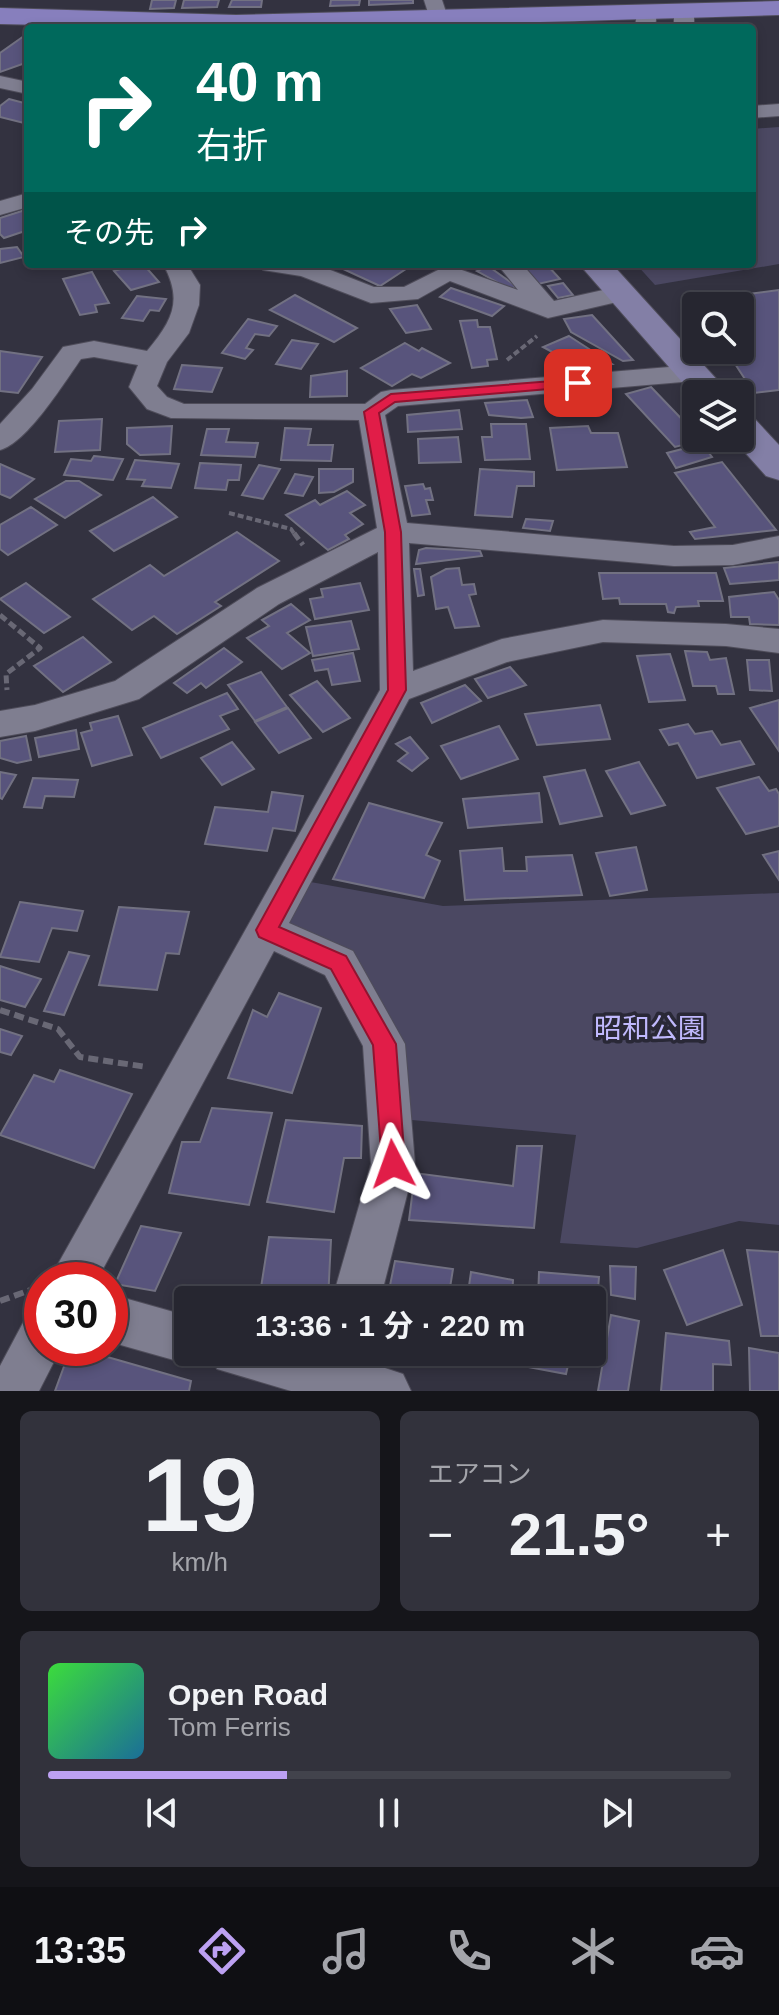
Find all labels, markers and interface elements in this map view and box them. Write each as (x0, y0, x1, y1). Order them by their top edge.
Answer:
text: 40 m (196, 50, 324, 113)
icon: right (64, 56, 168, 160)
text: 右折 (196, 125, 268, 166)
icon: right (170, 208, 214, 252)
text: その先 (64, 216, 154, 249)
map controls (682, 292, 754, 452)
button: search (682, 292, 754, 364)
pin (544, 349, 612, 417)
icon: arrive (556, 361, 600, 405)
button: layers (682, 380, 754, 452)
park label: 昭和公園 (594, 1013, 706, 1044)
position arrow (351, 1122, 435, 1206)
speed limit sign: 30 (24, 1262, 128, 1366)
text: 13:36 · 1 分 · 220 m (255, 1309, 525, 1342)
text: 19 (142, 1437, 258, 1553)
text: エアコン (428, 1459, 532, 1489)
text: 21.5° (509, 1501, 650, 1568)
text: − (428, 1510, 453, 1559)
text: + (705, 1510, 731, 1559)
text: km/h (172, 1547, 228, 1577)
text: Open Road (168, 1678, 328, 1711)
text: Tom Ferris (168, 1712, 291, 1742)
icon: previous (140, 1791, 184, 1835)
icon: pause (367, 1791, 411, 1835)
icon: next (595, 1791, 639, 1835)
icon: directions (194, 1923, 250, 1979)
icon: music (318, 1923, 374, 1979)
icon: phone (441, 1923, 497, 1979)
icon: climate (565, 1923, 621, 1979)
icon: car (689, 1923, 745, 1979)
text: 13:35 (34, 1930, 126, 1971)

